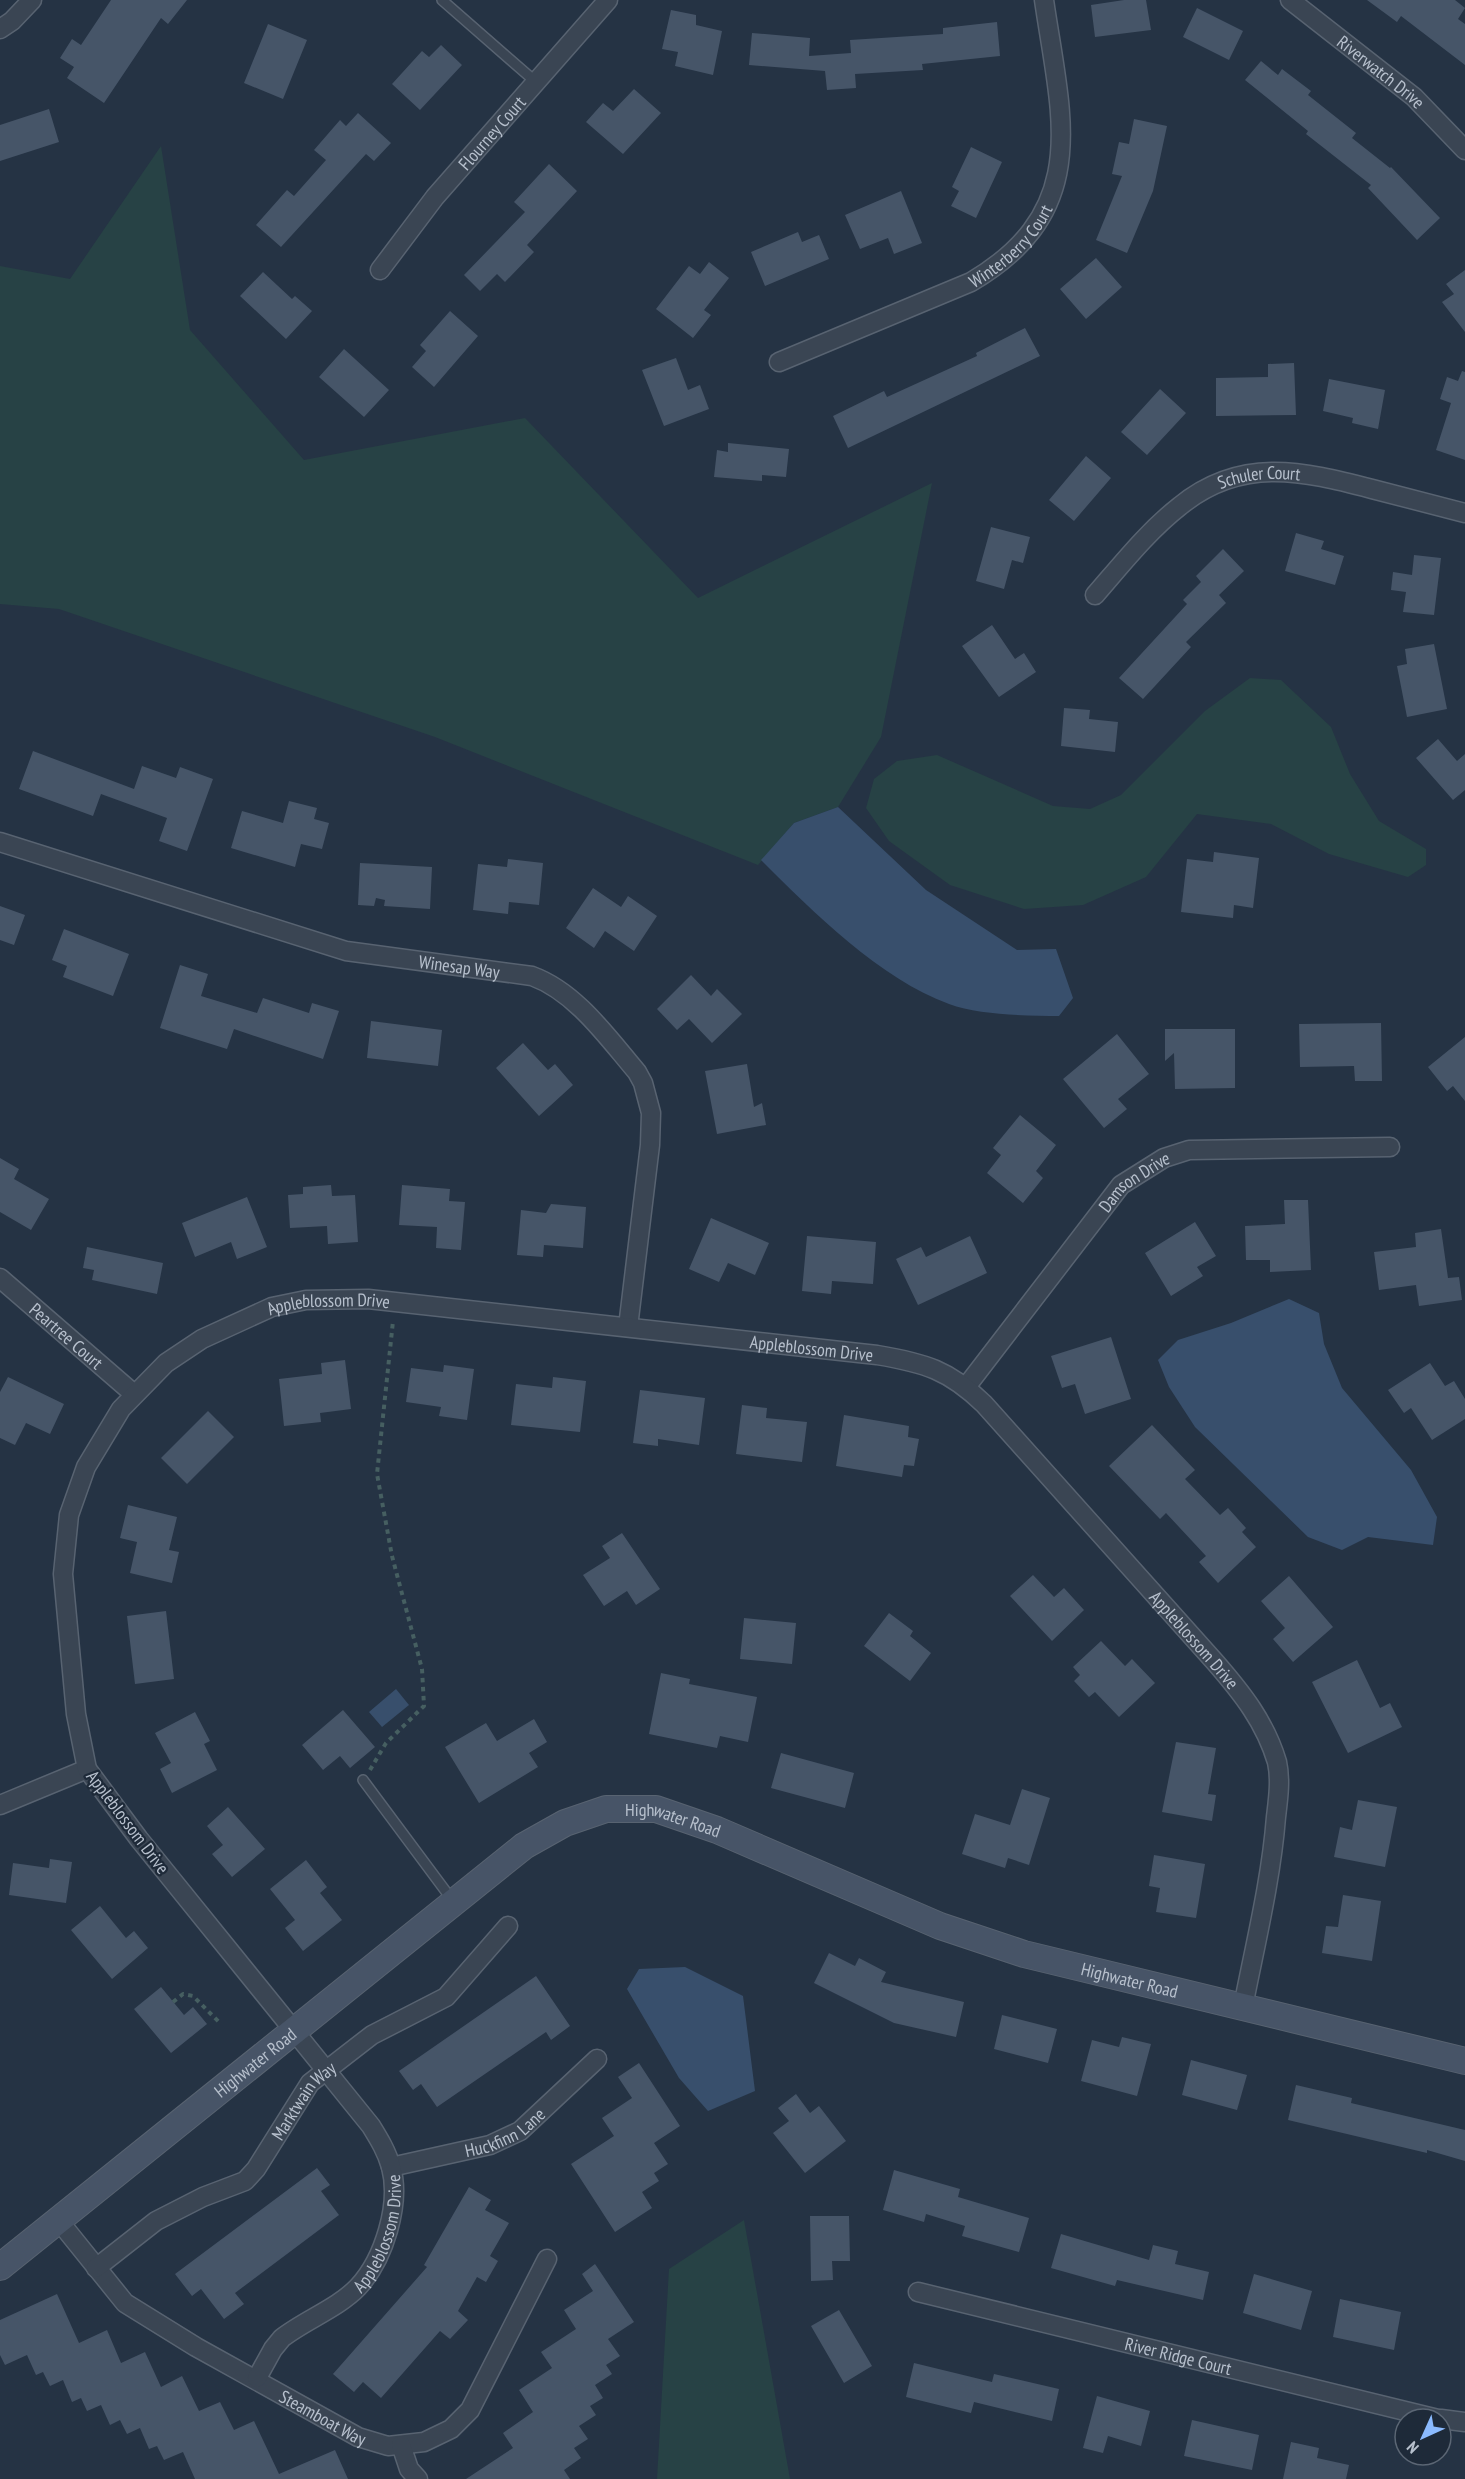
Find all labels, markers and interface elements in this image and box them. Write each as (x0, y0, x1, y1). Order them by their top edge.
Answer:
street label: Riverwatch Drive (1333, 30, 1430, 113)
street label: Flourney Court (453, 91, 530, 174)
street label: Winterberry Court (964, 201, 1057, 292)
street label: Schuler Court (1214, 460, 1302, 493)
street label: Winesap Way (417, 949, 501, 983)
street label: Damson Drive (1093, 1146, 1172, 1217)
street label: Appleblossom Drive (263, 1287, 391, 1320)
street label: Peartree Court (25, 1298, 108, 1374)
street label: Appleblossom Drive (749, 1330, 874, 1366)
street label: Appleblossom Drive (1145, 1586, 1244, 1693)
street label: Appleblossom Drive (82, 1766, 174, 1878)
street label: Highwater Road (625, 1798, 724, 1842)
street label: Highwater Road (1079, 1957, 1180, 2002)
street label: Highwater Road (209, 2022, 301, 2102)
street label: Marktwain Way (266, 2056, 340, 2144)
street label: Huckfinn Lane (463, 2102, 549, 2162)
street label: Appleblossom Drive (347, 2173, 405, 2297)
street label: River Ridge Court (1123, 2332, 1234, 2380)
street label: Steamboat Way (276, 2384, 369, 2450)
north arrow (1393, 2407, 1453, 2467)
text: N (1402, 2437, 1423, 2458)

